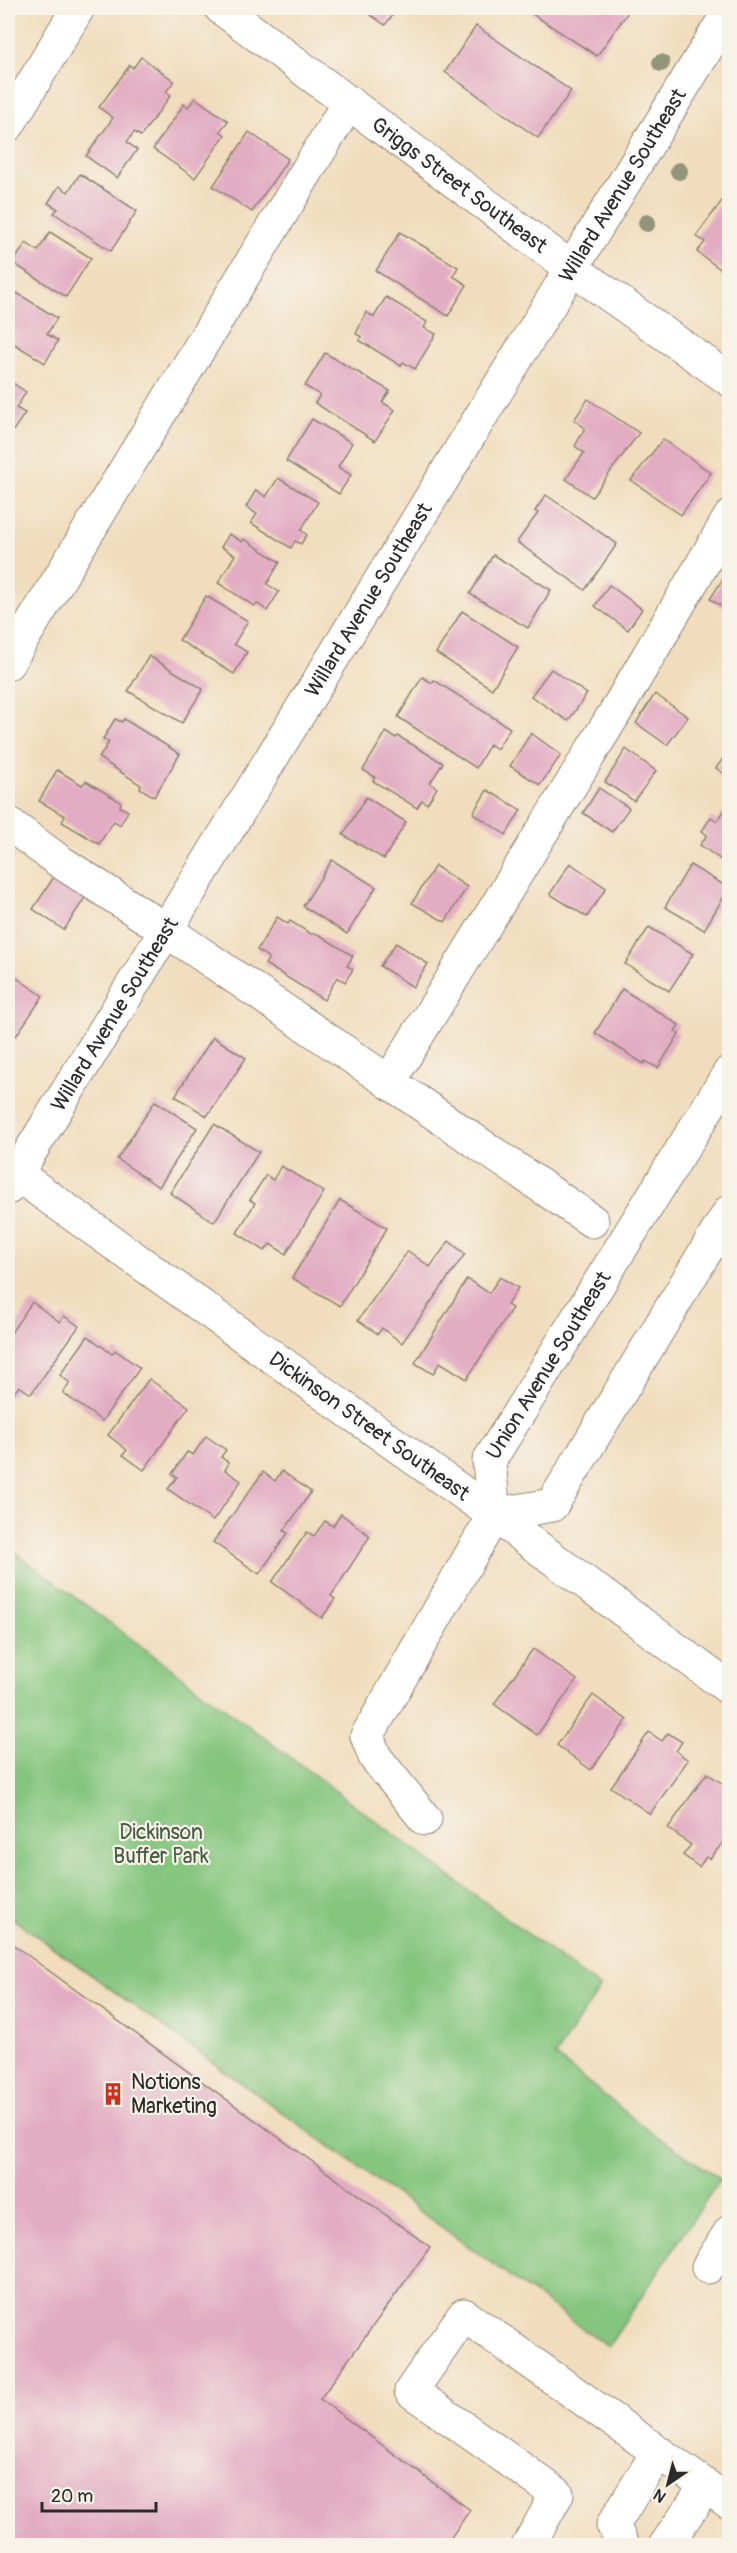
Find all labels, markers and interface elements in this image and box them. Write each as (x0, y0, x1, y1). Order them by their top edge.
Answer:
street label: Willard Avenue Southeast (553, 83, 693, 288)
street label: Griggs Street Southeast (366, 111, 553, 260)
street label: Willard Avenue Southeast (299, 497, 439, 702)
street label: Willard Avenue Southeast (45, 912, 185, 1116)
street label: Union Avenue Southeast (480, 1266, 618, 1465)
street label: Dickinson Street Southeast (263, 1346, 475, 1508)
park label: Dickinson Buffer Park (113, 1819, 209, 1870)
place label: Notions Marketing (131, 2069, 217, 2120)
building icon: Notions Marketing (100, 2081, 126, 2107)
north arrow (638, 2454, 698, 2514)
scale bar (42, 2475, 156, 2513)
text: N (650, 2484, 670, 2507)
text: 20 m (51, 2485, 93, 2508)

